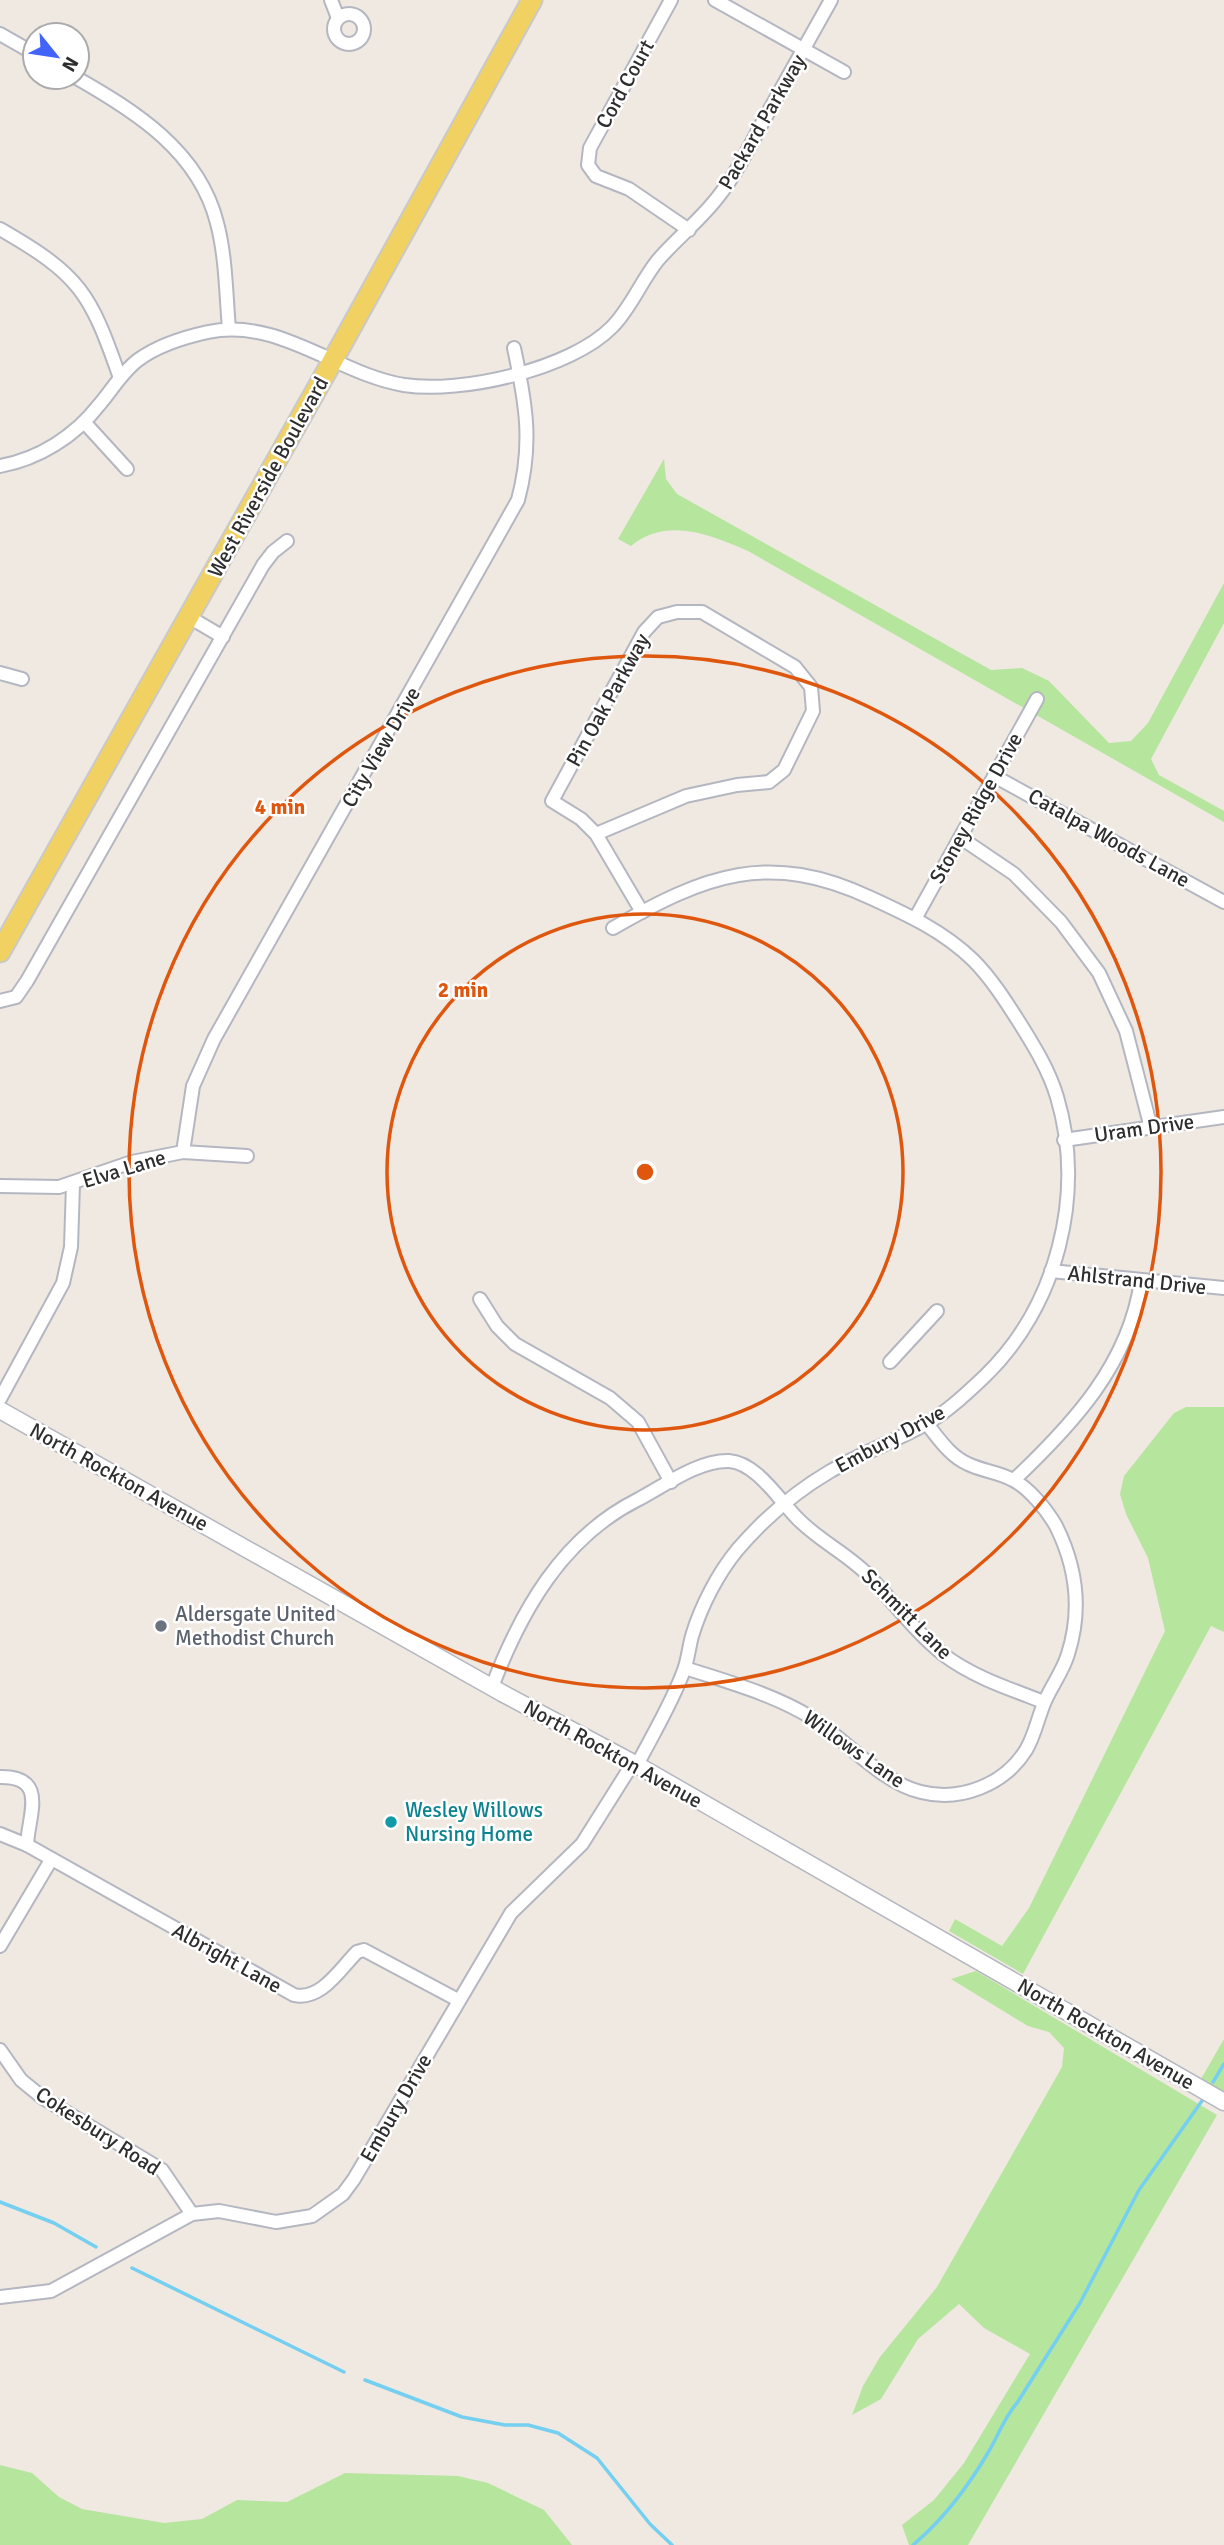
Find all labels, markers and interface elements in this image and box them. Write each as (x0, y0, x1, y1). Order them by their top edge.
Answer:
north arrow (21, 21, 91, 91)
street label: Cord Court (590, 35, 660, 133)
street label: Packard Parkway (713, 50, 811, 194)
text: N (56, 52, 84, 76)
street label: West Riverside Boulevard (202, 372, 334, 582)
street label: Pin Oak Parkway (561, 629, 655, 771)
street label: City View Drive (336, 682, 426, 812)
street label: Stoney Ridge Drive (924, 728, 1028, 888)
street label: Catalpa Woods Lane (1024, 783, 1194, 893)
text: 4 min (255, 794, 305, 820)
text: 2 min (438, 977, 488, 1003)
street label: Uram Drive (1092, 1108, 1196, 1148)
street label: Elva Lane (79, 1144, 169, 1194)
centre of rings (633, 1160, 657, 1184)
street label: Ahlstrand Drive (1066, 1260, 1208, 1300)
street label: Embury Drive (831, 1399, 949, 1479)
street label: North Rockton Avenue (25, 1417, 213, 1537)
street label: Schmitt Lane (856, 1563, 958, 1665)
place label: Aldersgate United Methodist Church (175, 1601, 336, 1651)
marker: Aldersgate United Methodist Church (153, 1618, 169, 1634)
street label: North Rockton Avenue (519, 1694, 707, 1814)
street label: Willows Lane (798, 1704, 910, 1794)
place label: Wesley Willows Nursing Home (405, 1797, 543, 1847)
marker: Wesley Willows Nursing Home (383, 1814, 399, 1830)
street label: Albright Lane (168, 1917, 286, 1999)
street label: North Rockton Avenue (1013, 1973, 1199, 2095)
street label: Embury Drive (355, 2049, 437, 2167)
street label: Cokesbury Road (31, 2081, 165, 2181)

